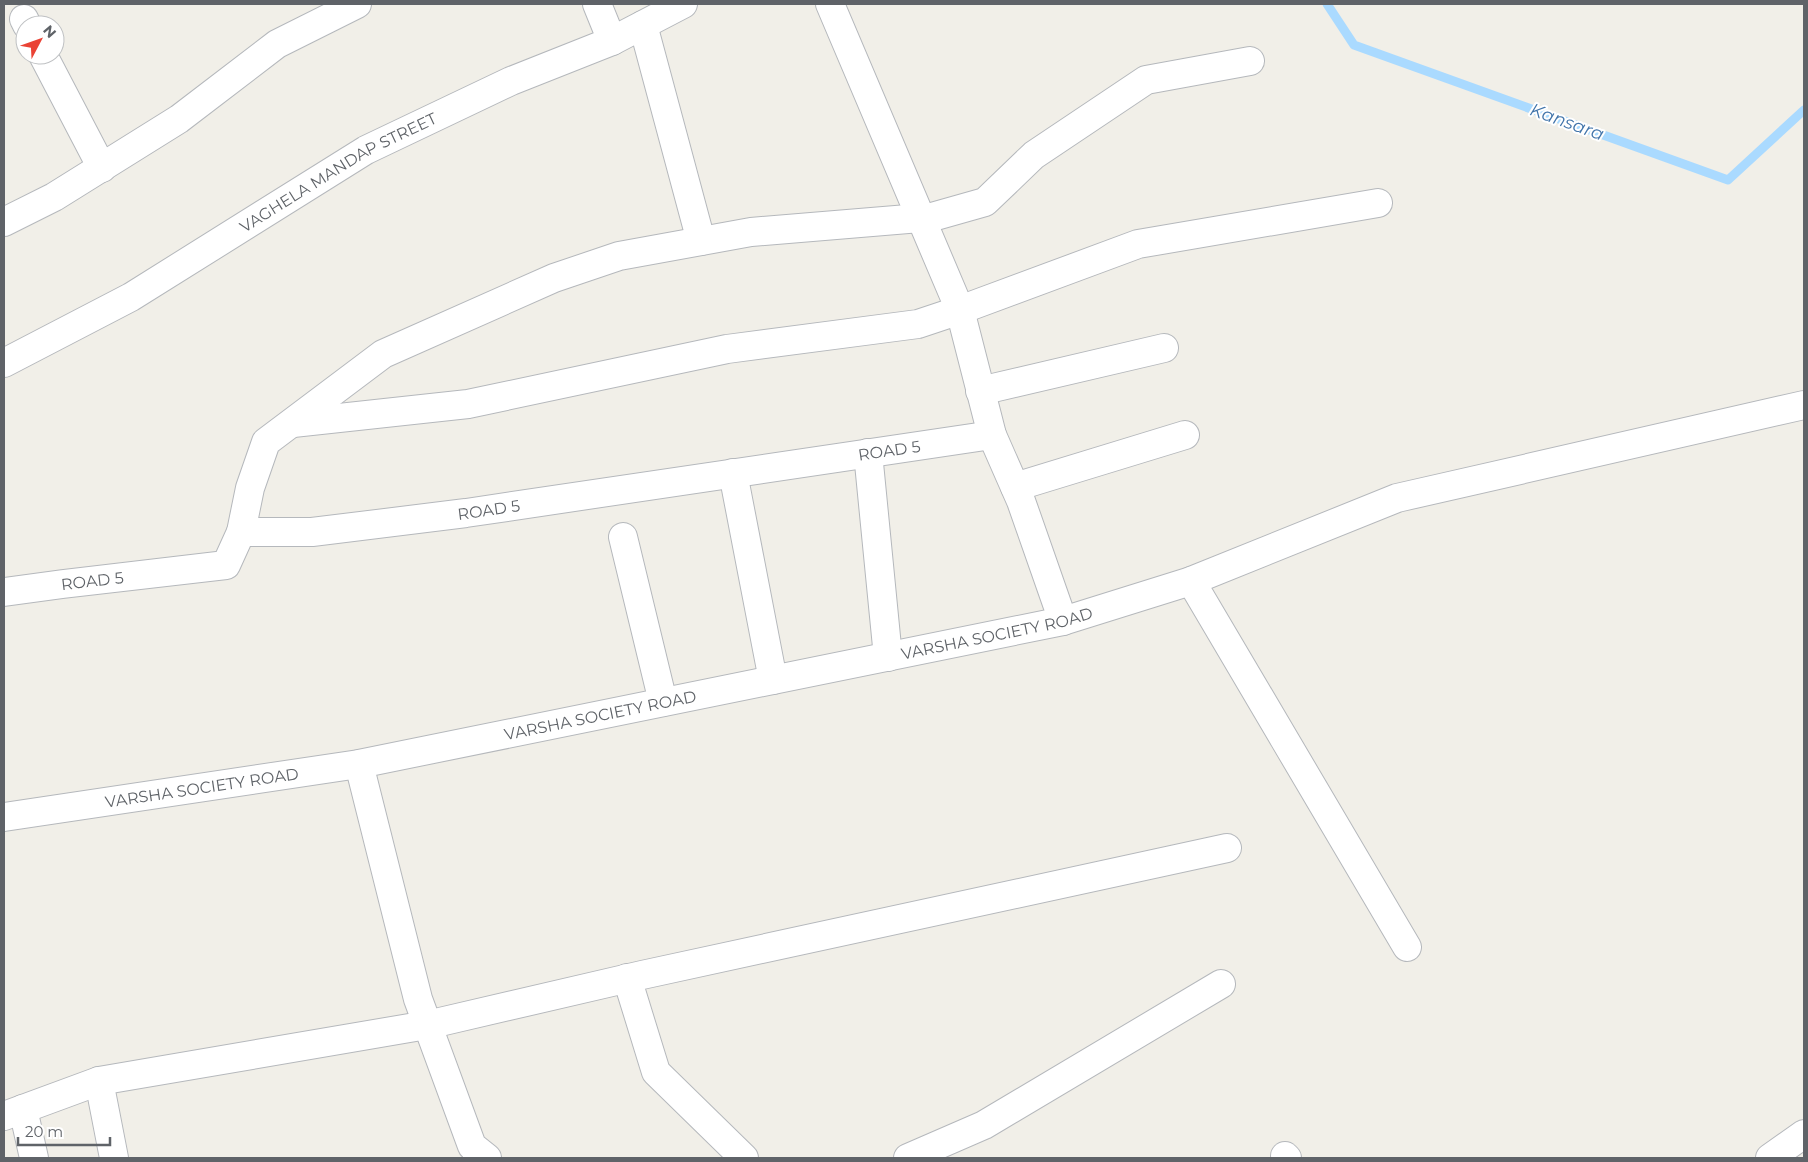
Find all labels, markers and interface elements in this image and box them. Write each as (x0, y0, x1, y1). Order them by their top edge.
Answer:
north arrow (15, 15, 65, 65)
text: N (39, 21, 60, 42)
water label: Kansara (1527, 99, 1607, 145)
street label: VAGHELA MANDAP STREET (236, 108, 440, 236)
street label: ROAD 5 (857, 436, 922, 464)
street label: ROAD 5 (456, 496, 521, 523)
street label: ROAD 5 (60, 568, 125, 594)
street label: VARSHA SOCIETY ROAD (899, 603, 1095, 663)
street label: VARSHA SOCIETY ROAD (502, 686, 698, 744)
street label: VARSHA SOCIETY ROAD (104, 764, 300, 811)
scale bar (18, 1114, 110, 1146)
text: 20 m (25, 1122, 63, 1141)

